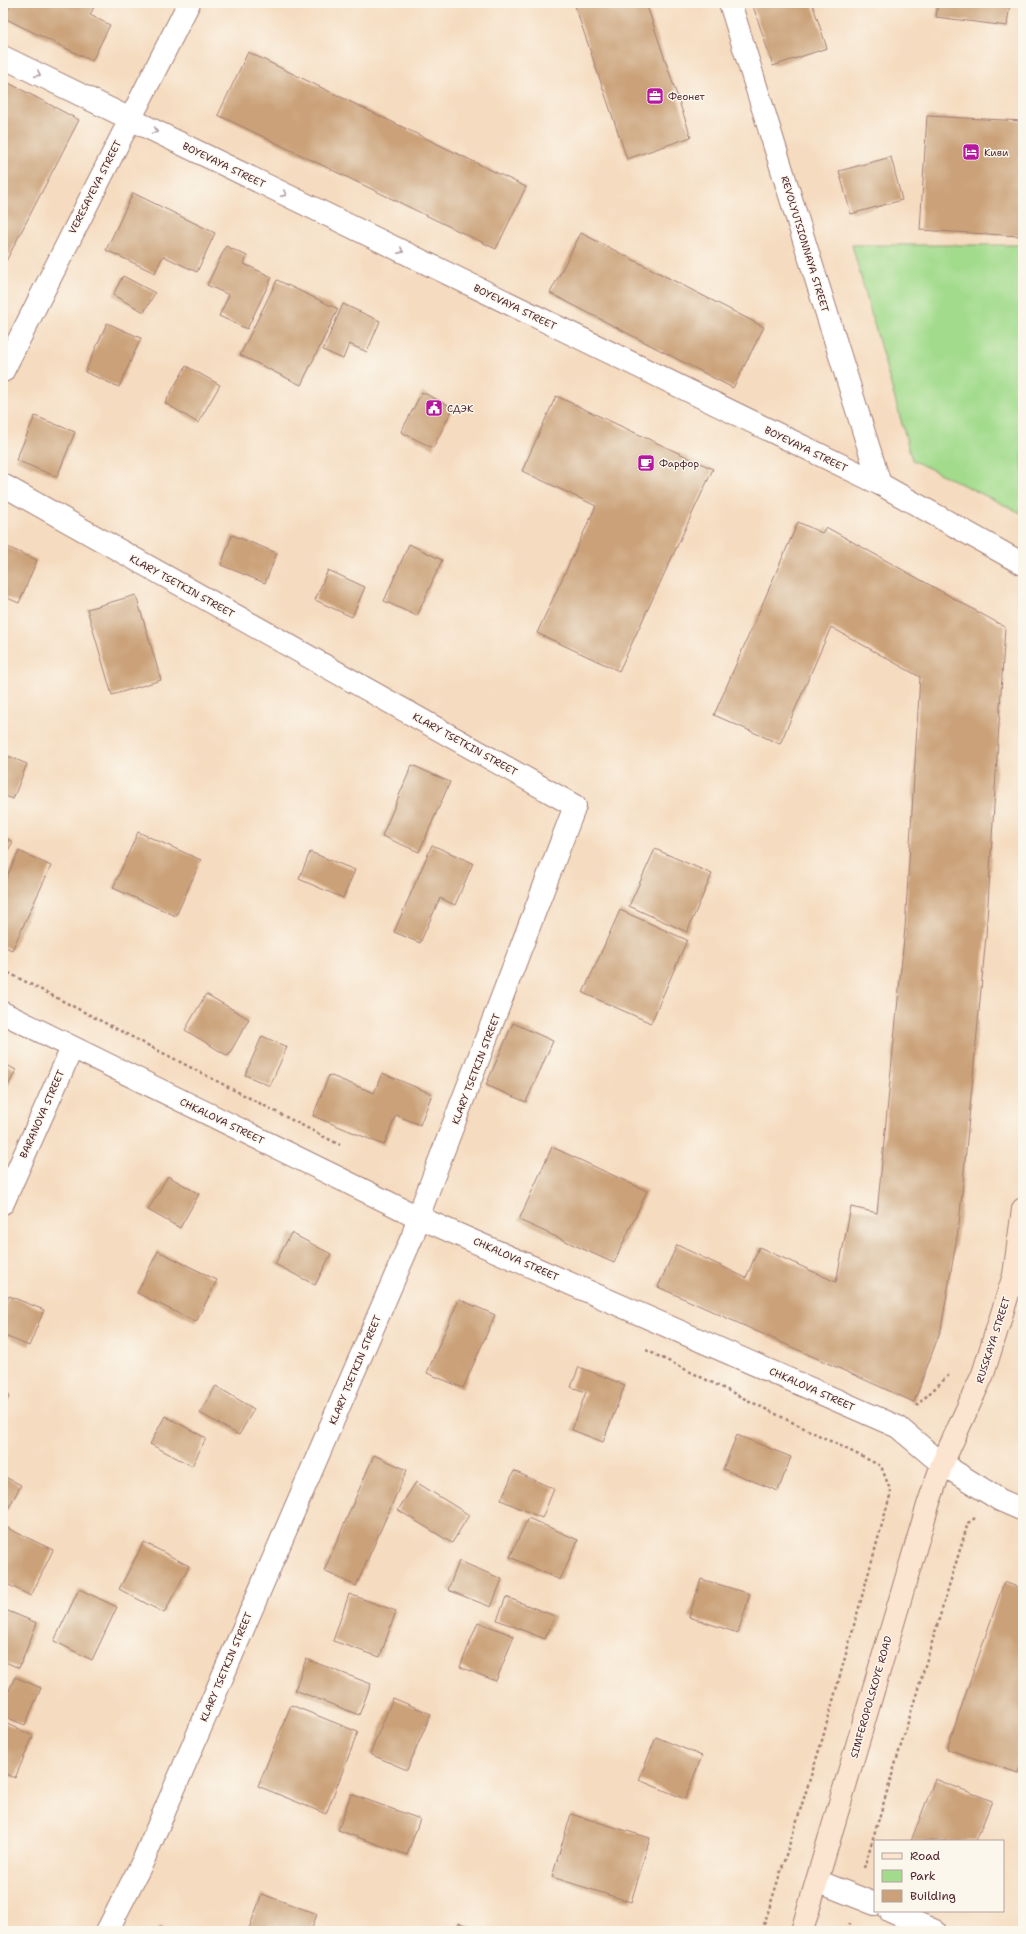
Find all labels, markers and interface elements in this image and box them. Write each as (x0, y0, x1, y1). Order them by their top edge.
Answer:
one-way arrow (34, 69, 41, 77)
office icon: Феонет (645, 86, 665, 106)
place label: Феонет (668, 90, 706, 103)
one-way arrow (151, 126, 158, 134)
street label: VERESAYEVA STREET (66, 138, 124, 236)
street label: BOYEVAYA STREET (180, 139, 268, 191)
hotel icon: Киви (961, 142, 981, 162)
place label: Киви (984, 146, 1009, 159)
street label: REVOLYUTSIONNAYA STREET (778, 174, 832, 314)
one-way arrow (280, 189, 288, 197)
one-way arrow (397, 246, 405, 254)
street label: BOYEVAYA STREET (471, 281, 559, 333)
public building icon: СДЭК (424, 398, 444, 418)
place label: СДЭК (447, 402, 474, 415)
street label: BOYEVAYA STREET (762, 423, 850, 475)
cafe icon: Фарфор (636, 453, 656, 473)
place label: Фарфор (659, 457, 699, 470)
street label: KLARY TSETKIN STREET (127, 552, 237, 620)
street label: KLARY TSETKIN STREET (410, 710, 520, 778)
street label: KLARY TSETKIN STREET (449, 1012, 503, 1126)
street label: BARANOVA STREET (17, 1068, 67, 1160)
street label: CHKALOVA STREET (178, 1095, 266, 1147)
street label: CHKALOVA STREET (471, 1234, 561, 1284)
street label: RUSSKAYA STREET (973, 1295, 1013, 1385)
street label: KLARY TSETKIN STREET (326, 1313, 384, 1427)
street label: CHKALOVA STREET (767, 1364, 857, 1414)
street label: KLARY TSETKIN STREET (197, 1610, 255, 1724)
street label: SIMFEROPOLSKOYE ROAD (847, 1634, 895, 1760)
legend (874, 1840, 1004, 1912)
text: Road (910, 1848, 941, 1864)
text: Park (910, 1868, 936, 1884)
text: Building (910, 1888, 956, 1904)

